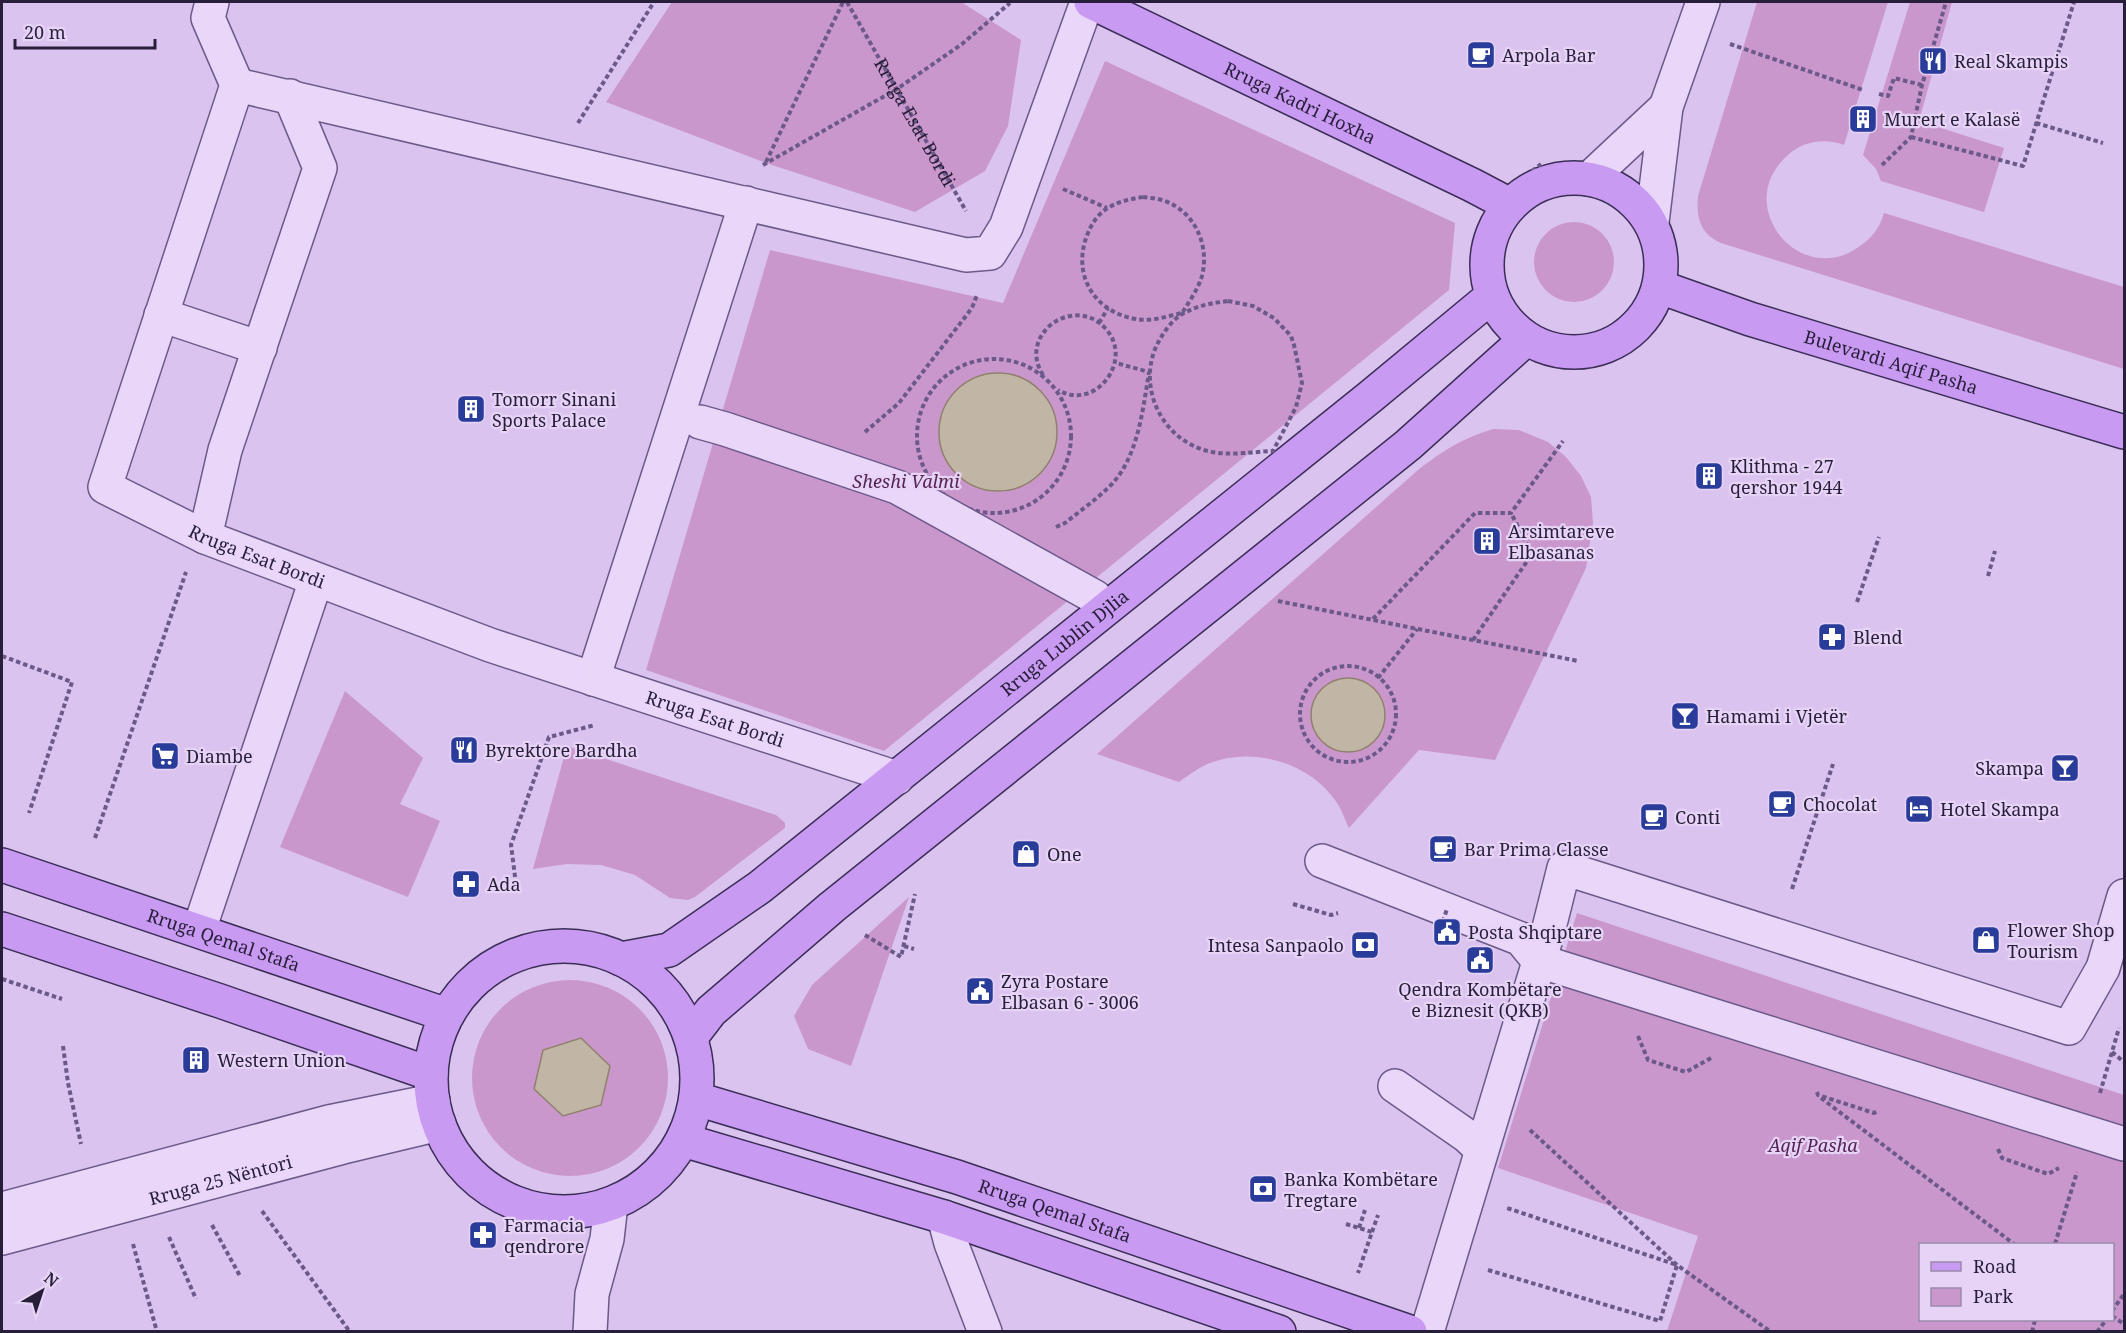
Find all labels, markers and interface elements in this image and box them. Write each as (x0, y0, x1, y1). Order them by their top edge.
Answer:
scale bar (15, 12, 154, 50)
text: 20 m (24, 20, 66, 44)
cafe icon: Arpola Bar (1465, 39, 1497, 71)
place label: Arpola Bar (1502, 43, 1596, 67)
restaurant icon: Real Skampis (1917, 45, 1949, 77)
place label: Real Skampis (1954, 49, 2068, 73)
street label: Rruga Esat Bordi (869, 53, 962, 191)
street label: Rruga Kadri Hoxha (1220, 56, 1380, 149)
building icon: Murert e Kalasë (1847, 103, 1879, 135)
place label: Murert e Kalasë (1884, 107, 2020, 131)
street label: Bulevardi Aqif Pasha (1801, 324, 1981, 399)
place label: Tomorr Sinani Sports Palace (492, 387, 616, 432)
building icon: Tomorr Sinani Sports Palace (455, 393, 487, 425)
place label: Klithma - 27 qershor 1944 (1730, 454, 1843, 499)
building icon: Klithma - 27 qershor 1944 (1693, 460, 1725, 492)
park label: Sheshi Valmi (852, 469, 960, 493)
street label: Rruga Esat Bordi (185, 519, 329, 594)
place label: Arsimtareve Elbasanas (1508, 519, 1615, 564)
building icon: Arsimtareve Elbasanas (1471, 525, 1503, 557)
street label: Rruga Lublin Djlia (995, 584, 1133, 701)
pharmacy icon: Blend (1816, 621, 1848, 653)
place label: Blend (1853, 625, 1903, 649)
street label: Rruga Esat Bordi (643, 685, 788, 752)
bar icon: Hamami i Vjetër (1669, 700, 1701, 732)
place label: Hamami i Vjetër (1706, 704, 1848, 728)
restaurant icon: Byrektore Bardha (448, 734, 480, 766)
place label: Byrektore Bardha (485, 738, 638, 762)
supermarket icon: Diambe (149, 740, 181, 772)
place label: Diambe (186, 744, 253, 768)
bar icon: Skampa (2049, 752, 2081, 784)
place label: Skampa (1975, 756, 2044, 780)
cafe icon: Chocolat (1766, 788, 1798, 820)
place label: Chocolat (1803, 792, 1877, 816)
hotel icon: Hotel Skampa (1903, 793, 1935, 825)
place label: Hotel Skampa (1940, 797, 2060, 821)
cafe icon: Conti (1638, 801, 1670, 833)
place label: Conti (1675, 805, 1720, 829)
cafe icon: Bar Prima Classe (1427, 833, 1459, 865)
place label: Bar Prima Classe (1464, 837, 1609, 861)
shop icon: One (1010, 838, 1042, 870)
place label: One (1047, 842, 1082, 866)
pharmacy icon: Ada (450, 868, 482, 900)
place label: Ada (487, 872, 521, 896)
street label: Rruga Qemal Stafa (144, 903, 303, 977)
public building icon: Posta Shqiptare (1431, 916, 1463, 948)
place label: Flower Shop Tourism (2007, 918, 2115, 963)
place label: Posta Shqiptare (1468, 920, 1602, 944)
shop icon: Flower Shop Tourism (1970, 924, 2002, 956)
bank icon: Intesa Sanpaolo (1349, 929, 1381, 961)
place label: Intesa Sanpaolo (1208, 933, 1344, 957)
public building icon: Qendra Kombëtare e Biznesit (QKB) (1464, 944, 1496, 976)
place label: Zyra Postare Elbasan 6 - 3006 (1001, 969, 1139, 1014)
public building icon: Zyra Postare Elbasan 6 - 3006 (964, 975, 996, 1007)
place label: Qendra Kombëtare e Biznesit (QKB) (1398, 977, 1562, 1022)
building icon: Western Union (180, 1044, 212, 1076)
place label: Western Union (217, 1048, 346, 1072)
park label: Aqif Pasha (1766, 1133, 1858, 1157)
street label: Rruga 25 Nëntori (146, 1149, 295, 1210)
place label: Banka Kombëtare Tregtare (1284, 1167, 1438, 1212)
street label: Rruga Qemal Stafa (976, 1173, 1134, 1248)
bank icon: Banka Kombëtare Tregtare (1247, 1173, 1279, 1205)
place label: Farmacia qendrore (504, 1213, 584, 1258)
pharmacy icon: Farmacia qendrore (467, 1219, 499, 1251)
legend (1919, 1243, 2114, 1321)
text: Road (1973, 1254, 2016, 1278)
north arrow (12, 1261, 72, 1321)
text: N (40, 1267, 64, 1292)
text: Park (1973, 1284, 2013, 1308)

